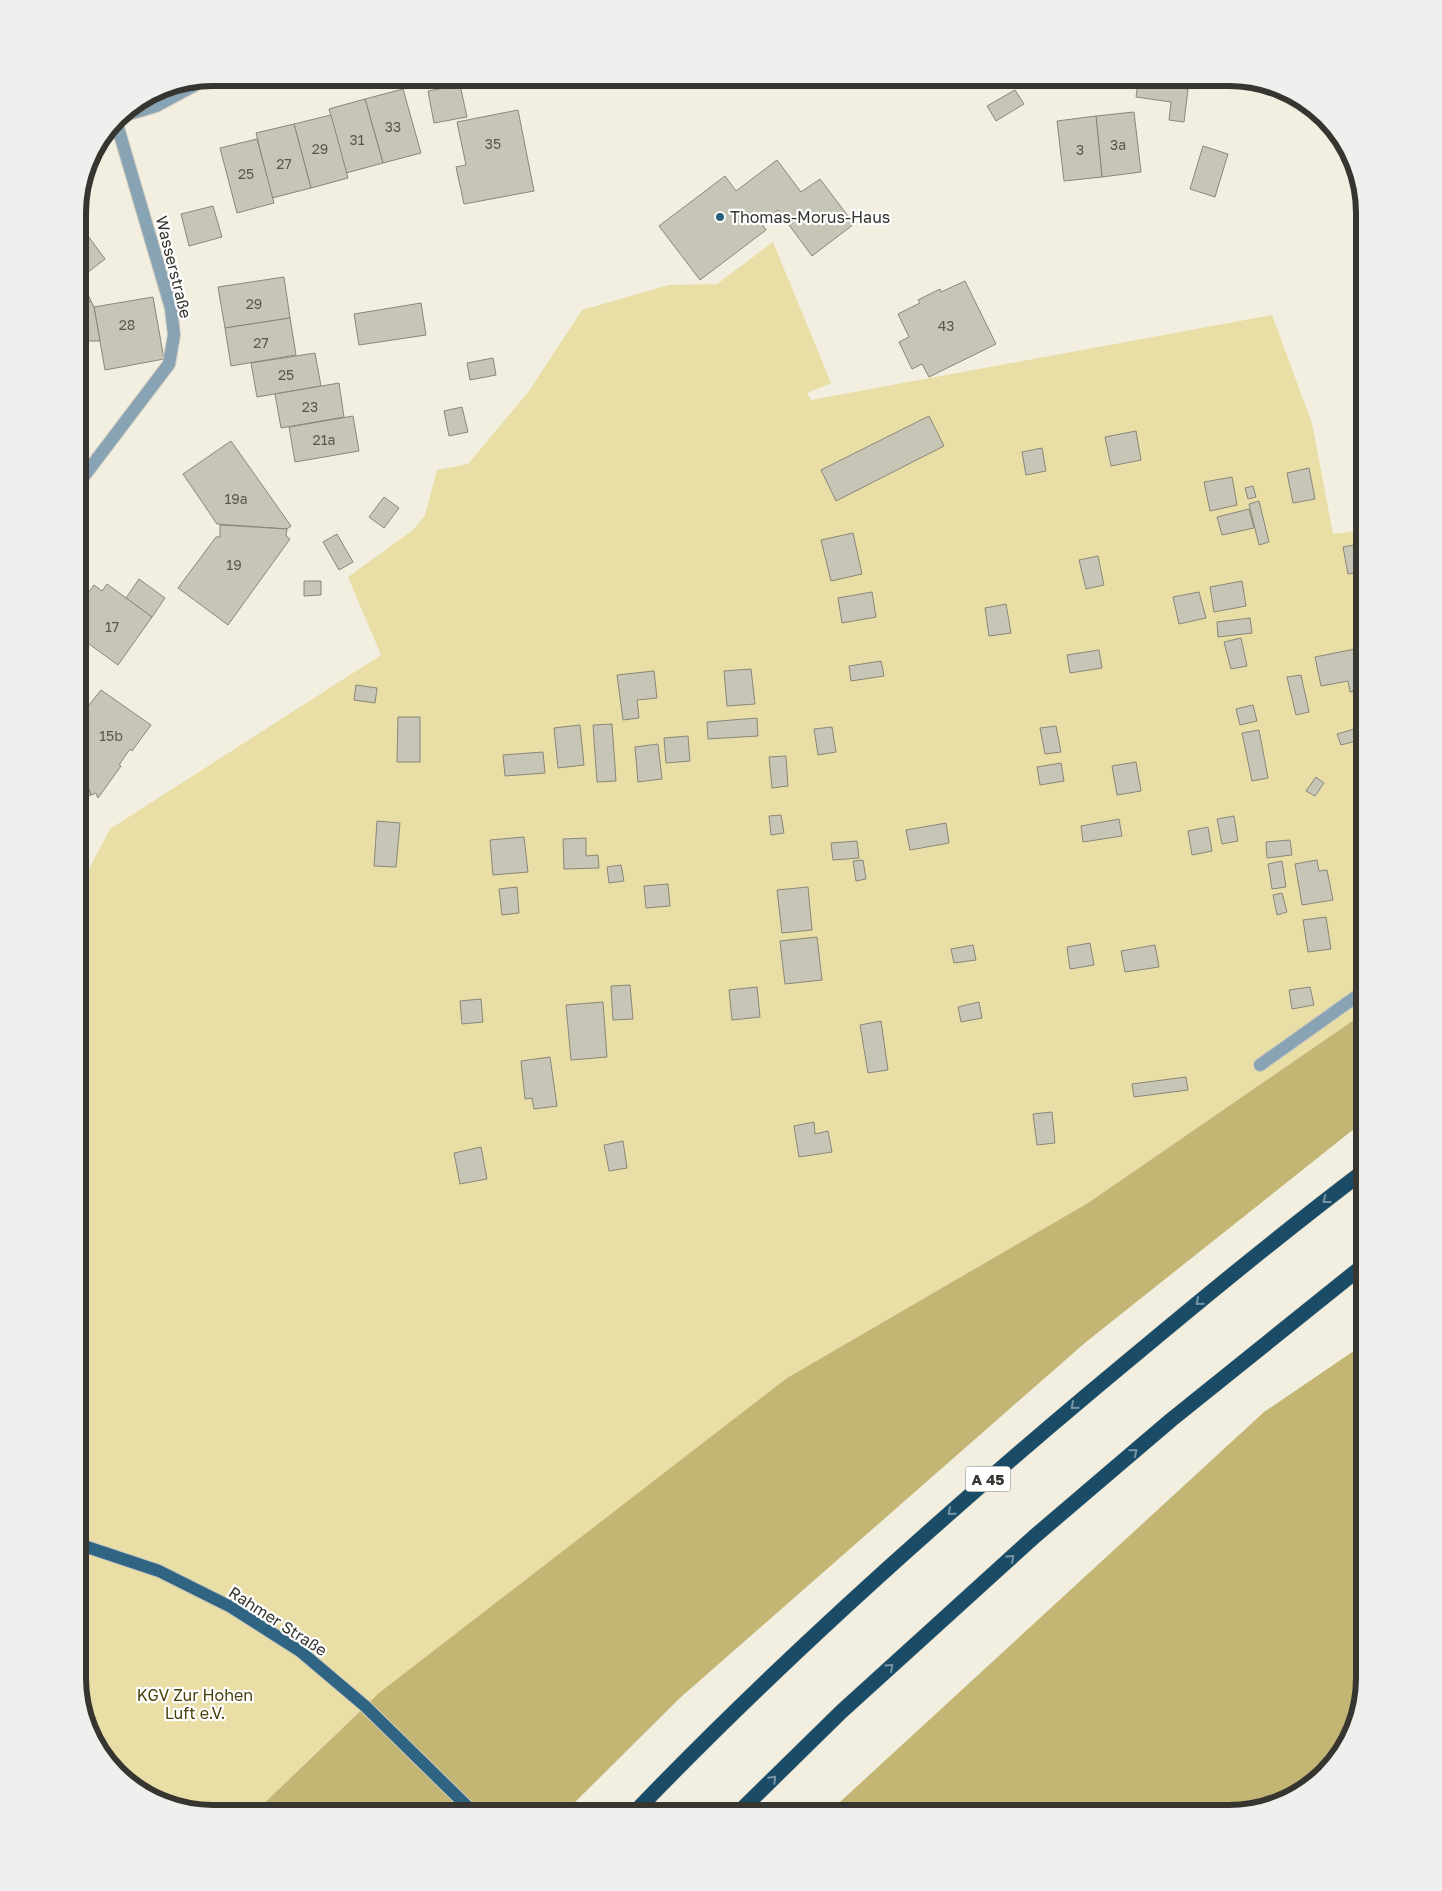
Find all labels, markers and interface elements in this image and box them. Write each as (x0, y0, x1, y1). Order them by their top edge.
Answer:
house number: 33 (385, 118, 401, 135)
house number: 31 (350, 131, 365, 148)
house number: 35 (485, 135, 501, 152)
house number: 3a (1110, 136, 1126, 153)
house number: 29 (312, 140, 328, 157)
house number: 3 (1076, 141, 1084, 158)
house number: 27 (276, 155, 292, 172)
house number: 25 (238, 165, 254, 182)
place label: Thomas-Morus-Haus (730, 207, 890, 227)
marker: Thomas-Morus-Haus (714, 211, 726, 223)
street label: Wasserstraße (152, 214, 196, 320)
house number: 29 (246, 295, 262, 312)
house number: 28 (119, 316, 135, 333)
house number: 43 (938, 317, 954, 334)
house number: 27 (253, 334, 269, 351)
house number: 25 (278, 366, 294, 383)
house number: 23 (302, 398, 318, 415)
house number: 21a (313, 431, 335, 448)
house number: 19a (224, 490, 248, 507)
house number: 19 (226, 556, 242, 573)
house number: 17 (105, 618, 119, 635)
house number: 15b (99, 727, 123, 744)
one-way arrow (1323, 1195, 1332, 1203)
one-way arrow (1196, 1296, 1205, 1305)
one-way arrow (1071, 1400, 1080, 1409)
one-way arrow (1128, 1448, 1137, 1457)
road number: A 45 (966, 1466, 1010, 1492)
one-way arrow (948, 1506, 957, 1515)
one-way arrow (1005, 1555, 1014, 1564)
street label: Rahmer Straße (225, 1582, 331, 1660)
one-way arrow (885, 1664, 894, 1673)
park label: KGV Zur Hohen Luft e.V. (137, 1685, 253, 1723)
one-way arrow (767, 1776, 776, 1785)

